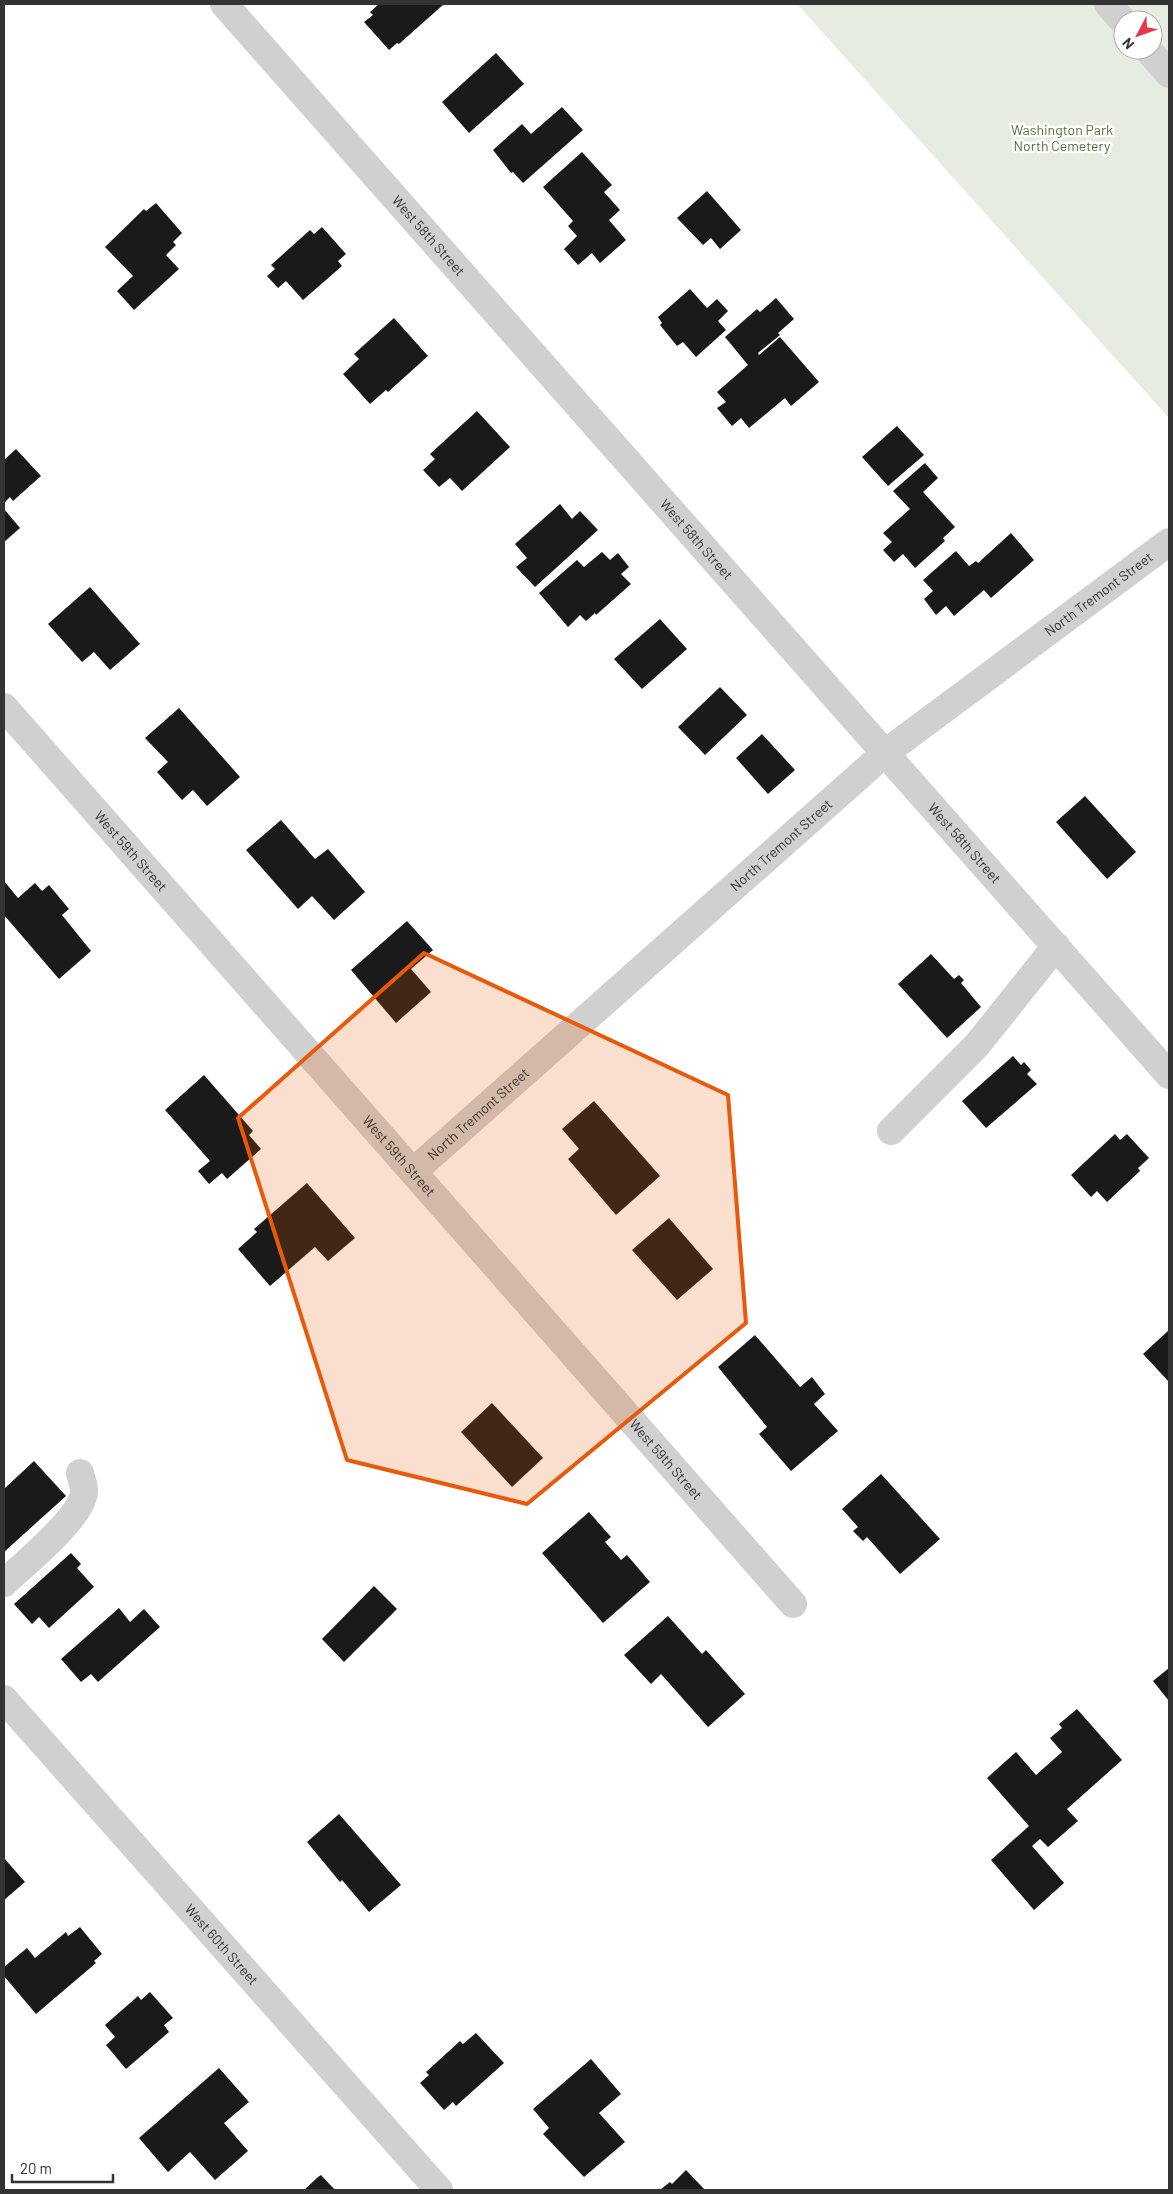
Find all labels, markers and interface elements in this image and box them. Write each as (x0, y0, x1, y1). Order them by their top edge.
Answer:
north arrow (1113, 10, 1163, 60)
text: N (1118, 35, 1137, 53)
park label: Washington Park North Cemetery (1011, 121, 1113, 154)
street label: West 58th Street (389, 192, 469, 279)
street label: West 58th Street (657, 495, 737, 583)
street label: North Tremont Street (1041, 548, 1156, 640)
street label: North Tremont Street (726, 795, 835, 894)
street label: West 58th Street (925, 799, 1005, 887)
street label: West 59th Street (91, 807, 171, 895)
street label: North Tremont Street (424, 1064, 532, 1163)
street label: West 59th Street (359, 1112, 439, 1200)
street label: West 59th Street (626, 1415, 706, 1503)
street label: West 60th Street (182, 1900, 262, 1988)
scale bar (12, 2152, 114, 2184)
text: 20 m (20, 2159, 52, 2177)

